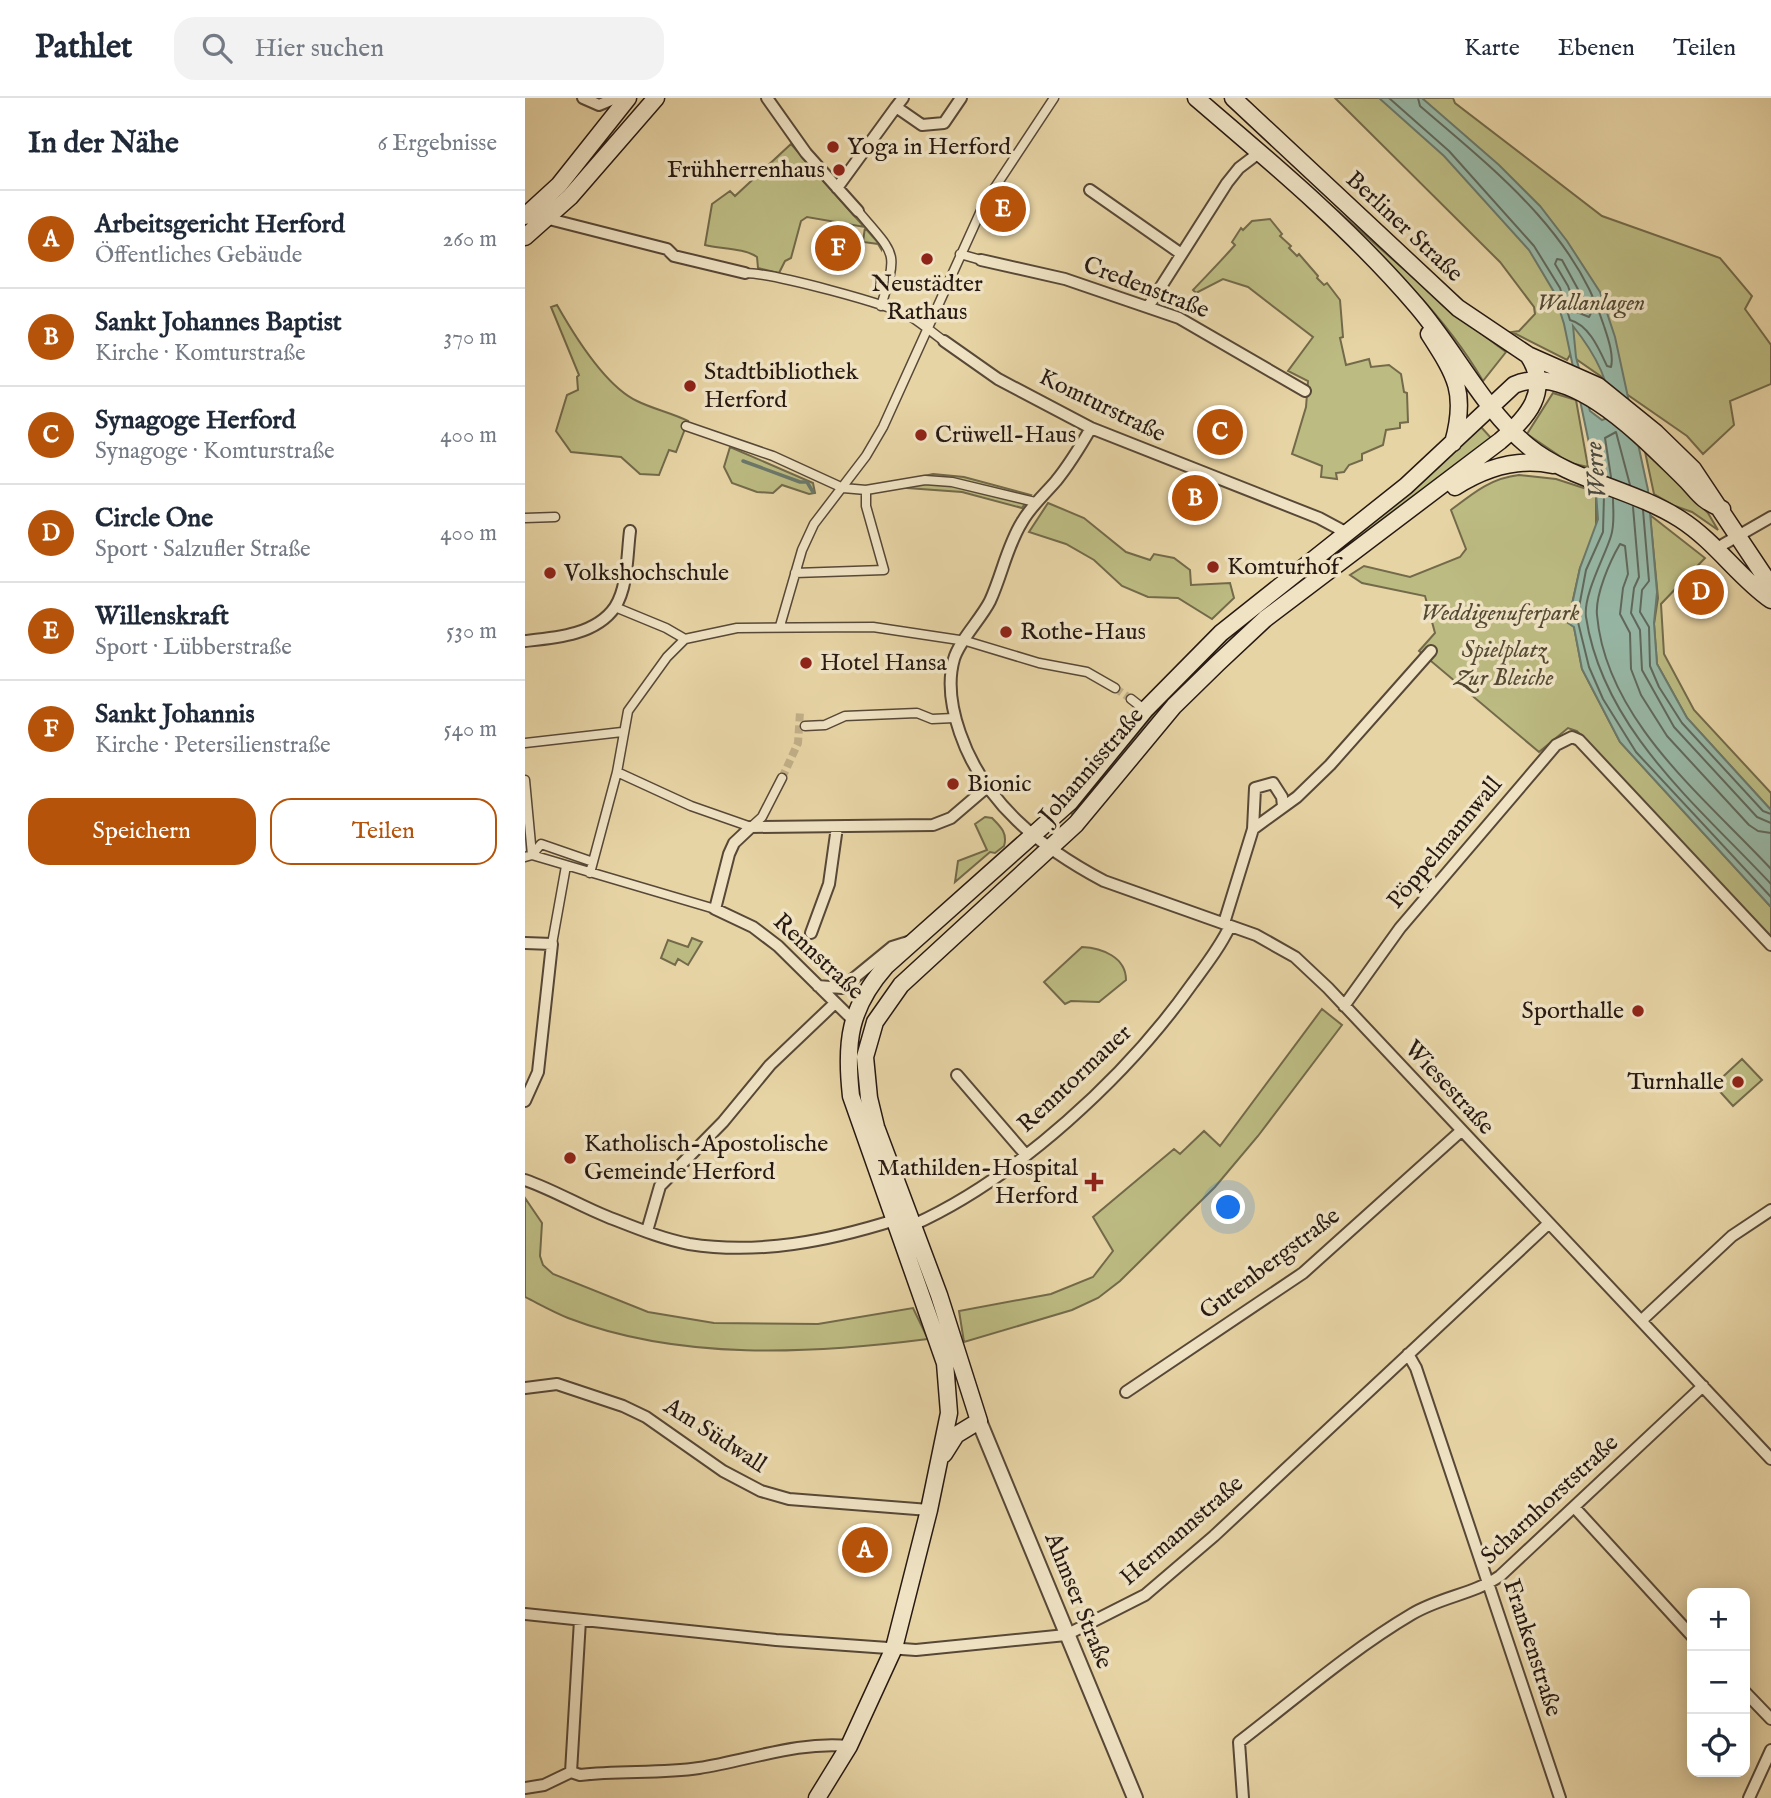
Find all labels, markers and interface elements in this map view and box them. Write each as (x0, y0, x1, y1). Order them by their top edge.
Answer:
search box (174, 17, 664, 80)
text: Pathlet (35, 27, 132, 69)
icon: search (198, 29, 236, 67)
text: Hier suchen (254, 32, 384, 65)
text: Karte (1464, 33, 1520, 64)
text: Ebenen (1558, 33, 1635, 64)
text: Teilen (1673, 33, 1736, 64)
text: In der Nähe (28, 125, 179, 163)
text: 6 Ergebnisse (378, 129, 497, 158)
place label: Yoga in Herford (847, 132, 1011, 163)
marker: Yoga in Herford (825, 139, 841, 155)
place label: Frühherrenhaus (667, 155, 825, 186)
marker: Frühherrenhaus (831, 162, 847, 178)
street label: Berliner Straße (1339, 165, 1469, 289)
pin: E (980, 183, 1026, 235)
text: Arbeitsgericht Herford (95, 208, 345, 241)
pin: F (815, 222, 861, 274)
text: A (43, 225, 59, 254)
text: 260 m (442, 225, 497, 254)
text: Öffentliches Gebäude (95, 241, 302, 270)
street label: Credenstraße (1078, 250, 1214, 326)
marker: Neustädter Rathaus (919, 251, 935, 267)
place label: Neustädter Rathaus (871, 269, 983, 328)
park label: Wallanlagen (1537, 288, 1645, 319)
text: Sankt Johannes Baptist (95, 306, 342, 339)
text: B (43, 323, 59, 352)
text: 370 m (444, 323, 497, 352)
text: Kirche · Komturstraße (95, 339, 306, 368)
place label: Stadtbibliothek Herford (704, 357, 858, 416)
street label: Komturstraße (1033, 362, 1171, 450)
marker: Stadtbibliothek Herford (682, 378, 698, 394)
text: Synagoge Herford (95, 404, 296, 437)
pin: C (1197, 406, 1243, 458)
place label: Crüwell-Haus (935, 420, 1076, 451)
text: C (43, 421, 59, 450)
text: 400 m (440, 421, 497, 450)
marker: Crüwell-Haus (913, 427, 929, 443)
text: Synagoge · Komturstraße (95, 437, 335, 466)
water label: Werre (1577, 440, 1615, 500)
pin: B (1172, 472, 1218, 524)
text: Circle One (95, 502, 213, 535)
text: D (42, 519, 60, 548)
text: 400 m (440, 519, 497, 548)
text: Sport · Salzufler Straße (95, 535, 311, 564)
place label: Komturhof (1227, 552, 1344, 583)
place label: Volkshochschule (563, 558, 729, 589)
marker: Komturhof (1205, 559, 1221, 575)
marker: Volkshochschule (542, 565, 558, 581)
pin: D (1678, 566, 1724, 618)
park label: Weddigenuferpark (1420, 598, 1580, 629)
text: Willenskraft (95, 600, 229, 633)
text: E (43, 617, 59, 646)
text: 530 m (446, 617, 497, 646)
place label: Rothe-Haus (1020, 617, 1146, 648)
marker: Rothe-Haus (998, 624, 1014, 640)
text: Sport · Lübberstraße (95, 633, 292, 662)
park label: Spielplatz Zur Bleiche (1453, 635, 1553, 694)
place label: Hotel Hansa (820, 648, 947, 679)
marker: Hotel Hansa (798, 655, 814, 671)
text: Sankt Johannis (95, 698, 255, 731)
street label: Johannisstraße (1031, 701, 1151, 833)
text: F (44, 715, 58, 744)
text: 540 m (443, 715, 497, 744)
text: Kirche · Petersilienstraße (95, 731, 331, 760)
place label: Bionic (967, 769, 1031, 800)
street label: Pöppelmannwall (1381, 770, 1510, 916)
marker: Bionic (945, 776, 961, 792)
button: Speichern (28, 798, 256, 865)
button: Teilen (270, 798, 497, 865)
street label: Rennstraße (766, 907, 870, 1007)
place label: Sporthalle (1522, 996, 1624, 1027)
marker: Sporthalle (1630, 1003, 1646, 1019)
street label: Renntormauer (1011, 1018, 1139, 1140)
street label: Wiesestraße (1397, 1034, 1501, 1142)
place label: Turnhalle (1627, 1067, 1724, 1098)
marker: Turnhalle (1730, 1074, 1746, 1090)
place label: Katholisch-Apostolische Gemeinde Herford (584, 1129, 828, 1188)
marker: Katholisch-Apostolische Gemeinde Herford (562, 1150, 578, 1166)
place label: Mathilden-Hospital Herford (877, 1153, 1078, 1212)
marker: Mathilden-Hospital Herford (1084, 1172, 1104, 1192)
your location (1211, 1190, 1245, 1224)
street label: Gutenbergstraße (1193, 1201, 1347, 1327)
street label: Am Südwall (657, 1391, 773, 1481)
street label: Scharnhorststraße (1474, 1428, 1626, 1572)
street label: Hermannstraße (1114, 1469, 1250, 1593)
pin: A (842, 1524, 888, 1576)
street label: Ahmser Straße (1036, 1527, 1119, 1674)
street label: Frankenstraße (1495, 1575, 1569, 1721)
map controls (1687, 1588, 1750, 1777)
button: + (1687, 1588, 1750, 1651)
button: − (1687, 1651, 1750, 1714)
button: locate (1687, 1714, 1750, 1777)

